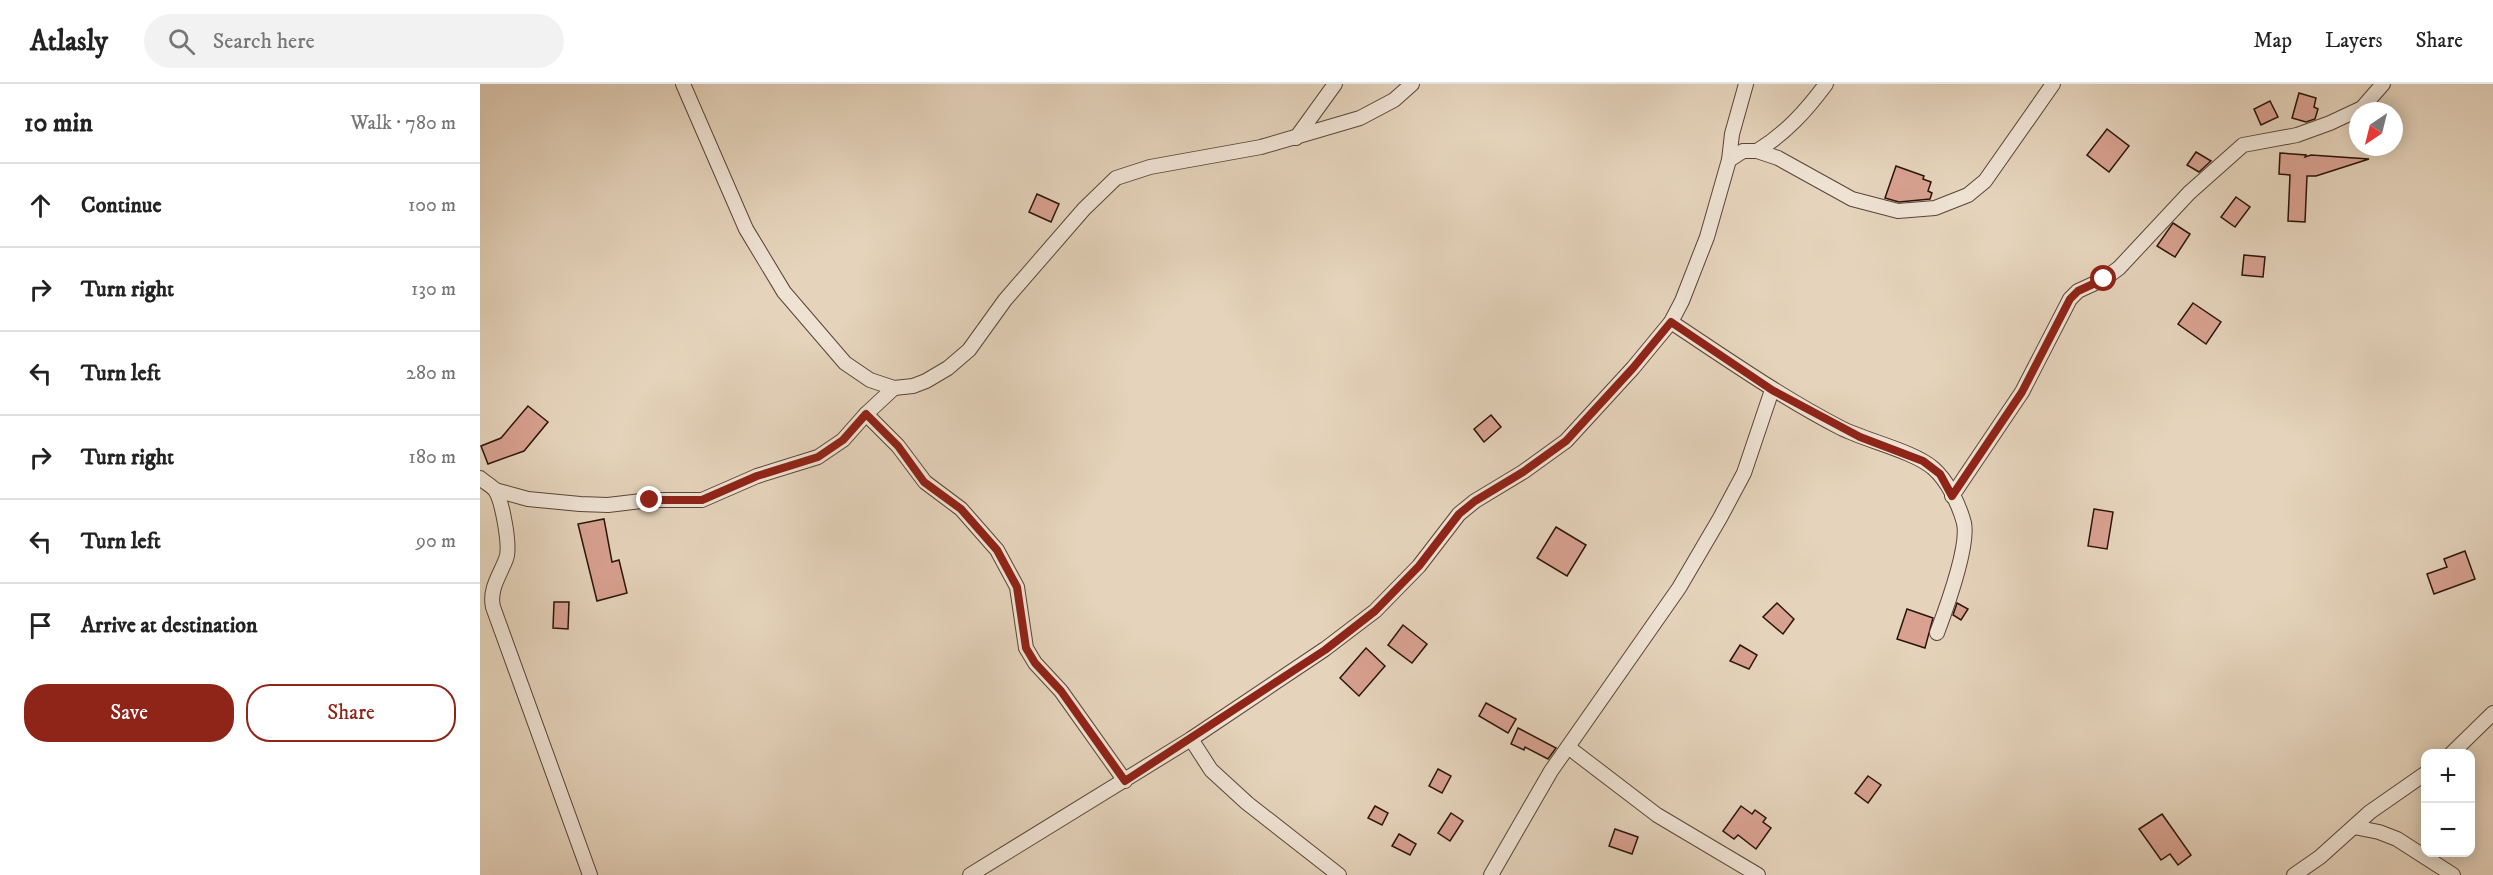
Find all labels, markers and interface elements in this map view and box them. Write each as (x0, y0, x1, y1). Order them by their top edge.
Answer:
search box (144, 14, 564, 68)
text: Atlasly (30, 24, 108, 59)
icon: search (165, 25, 198, 58)
text: Search here (213, 28, 315, 55)
text: Map (2253, 28, 2292, 54)
text: Layers (2325, 28, 2383, 54)
text: Share (2416, 28, 2463, 54)
north arrow (2349, 102, 2403, 156)
text: 10 min (24, 107, 93, 140)
text: Walk · 780 m (350, 111, 456, 136)
icon: ahead (24, 189, 57, 222)
text: Continue (81, 192, 162, 219)
text: 100 m (408, 193, 456, 218)
route start (2090, 265, 2116, 291)
icon: right (24, 273, 57, 306)
text: Turn right (81, 276, 174, 303)
text: 130 m (411, 277, 456, 302)
icon: left (24, 357, 57, 390)
text: Turn left (81, 360, 161, 387)
text: 280 m (406, 361, 456, 386)
icon: right (24, 441, 57, 474)
text: Turn right (81, 444, 174, 471)
text: 180 m (409, 445, 456, 470)
route end (636, 486, 662, 512)
icon: left (24, 525, 57, 558)
text: Turn left (81, 528, 161, 555)
text: 90 m (416, 529, 456, 554)
icon: arrive (24, 609, 57, 642)
text: Arrive at destination (81, 612, 258, 639)
button: Save (24, 684, 234, 742)
button: Share (246, 684, 456, 742)
map controls (2421, 749, 2475, 857)
button: + (2421, 749, 2475, 803)
button: − (2421, 803, 2475, 857)

